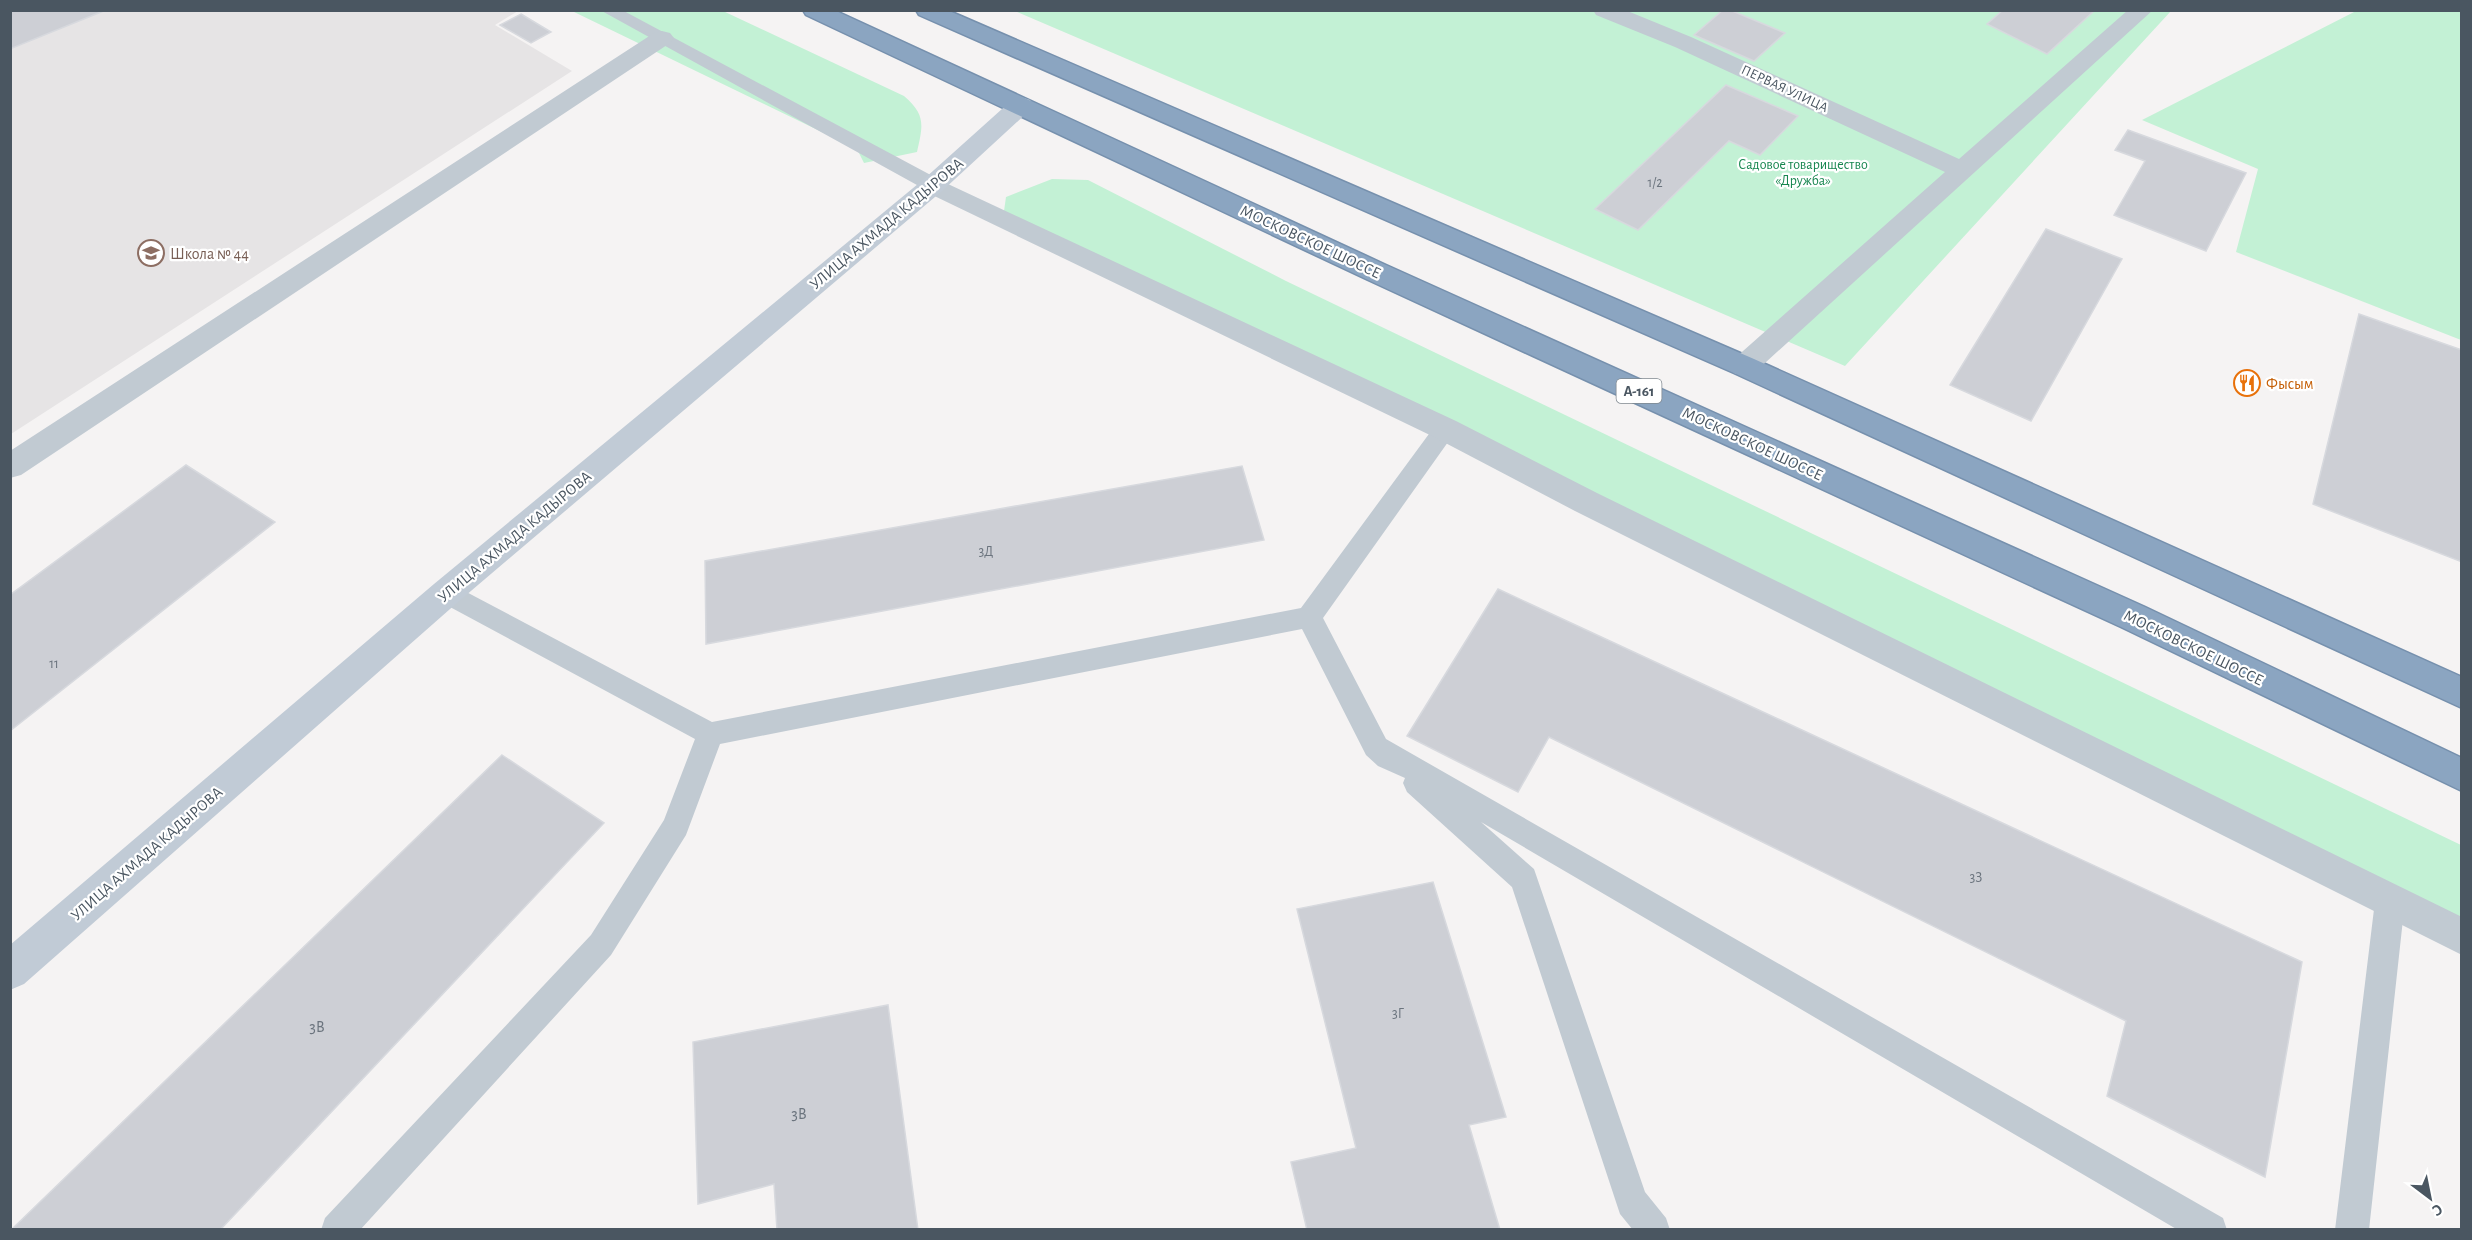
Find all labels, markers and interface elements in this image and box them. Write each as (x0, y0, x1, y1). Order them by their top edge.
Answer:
street label: ПЕРВАЯ УЛИЦА (1739, 63, 1830, 115)
street label: УЛИЦА АХМАДА КАДЫРОВА (807, 155, 967, 293)
park label: Садовое товарищество «Дружба» (1738, 158, 1868, 188)
house number: 1/2 (1647, 176, 1663, 190)
street label: МОСКОВСКОЕ ШОССЕ (1238, 202, 1383, 282)
school or university icon: Школа № 44 (136, 238, 166, 268)
place label: Школа № 44 (170, 246, 249, 262)
restaurant icon: Фысым (2232, 368, 2262, 398)
place label: Фысым (2266, 376, 2314, 392)
road number: А-161 (1616, 379, 1662, 403)
street label: МОСКОВСКОЕ ШОССЕ (1680, 404, 1825, 484)
street label: УЛИЦА АХМАДА КАДЫРОВА (435, 468, 595, 606)
house number: 3Д (979, 545, 993, 559)
street label: МОСКОВСКОЕ ШОССЕ (2121, 607, 2266, 689)
house number: 11 (49, 657, 59, 671)
street label: УЛИЦА АХМАДА КАДЫРОВА (68, 783, 226, 924)
house number: 3З (1970, 871, 1982, 885)
house number: 3Г (1392, 1007, 1405, 1021)
house number: 3В (309, 1019, 325, 1035)
house number: 3В (791, 1106, 807, 1122)
north arrow (2400, 1168, 2460, 1228)
text: С (2429, 1201, 2445, 1219)

